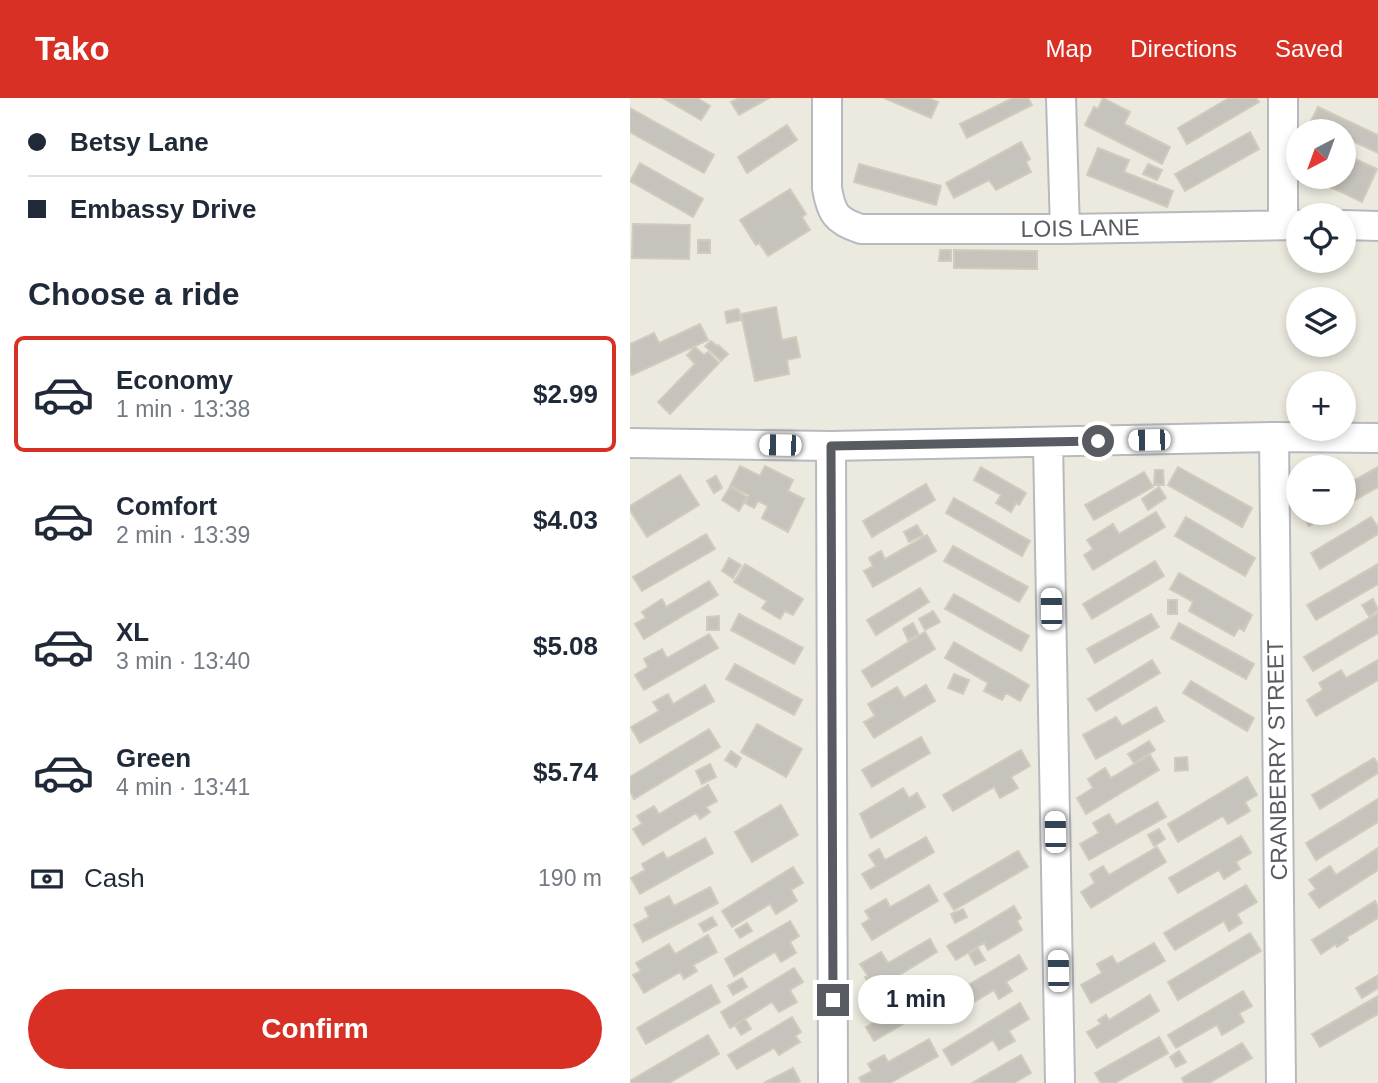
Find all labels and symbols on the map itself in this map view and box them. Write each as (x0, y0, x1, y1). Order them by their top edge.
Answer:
north arrow (1286, 119, 1356, 189)
street label: LOIS LANE (1020, 214, 1140, 242)
route start (1082, 425, 1114, 457)
car (1128, 429, 1171, 451)
car (759, 434, 802, 456)
car (1041, 588, 1062, 630)
street label: CRANBERRY STREET (1262, 639, 1292, 881)
car (1045, 811, 1066, 853)
car (1048, 950, 1069, 992)
callout: 1 min (858, 976, 973, 1024)
route end (817, 984, 849, 1016)

